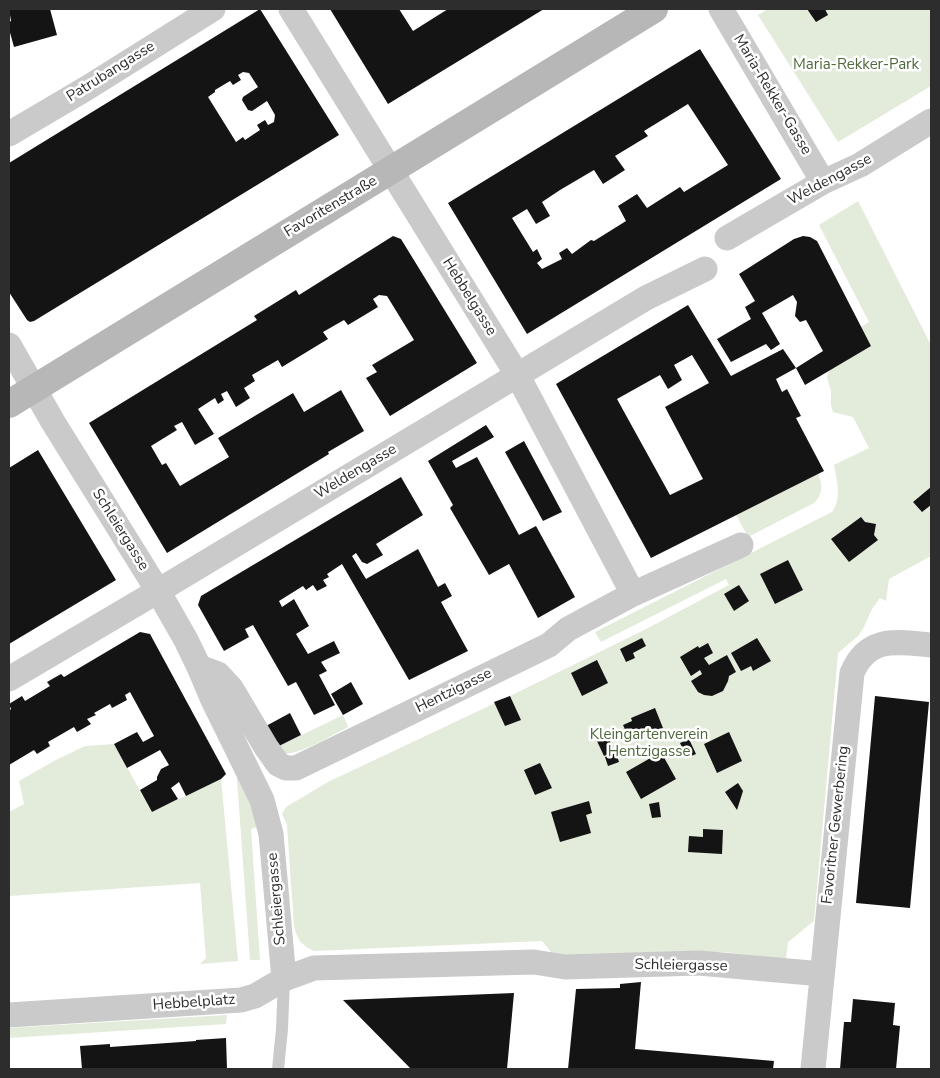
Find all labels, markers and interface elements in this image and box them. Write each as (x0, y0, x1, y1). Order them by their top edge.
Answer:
street label: Maria-Rekker-Gasse (729, 32, 815, 158)
street label: Patrubangasse (64, 38, 158, 106)
park label: Maria-Rekker-Park (793, 56, 919, 74)
street label: Weldengasse (785, 150, 875, 210)
street label: Favoritenstraße (281, 172, 381, 242)
street label: Hebbelgasse (438, 255, 500, 339)
street label: Weldengasse (312, 440, 400, 504)
street label: Schleiergasse (88, 486, 152, 574)
street label: Hentzigasse (413, 665, 495, 717)
park label: Kleingartenverein Hentzigasse (590, 726, 708, 761)
street label: Favoritner Gewerbering (819, 745, 853, 905)
street label: Schleiergasse (264, 852, 290, 946)
street label: Schleiergasse (634, 956, 728, 976)
street label: Hebbelplatz (152, 991, 236, 1015)

